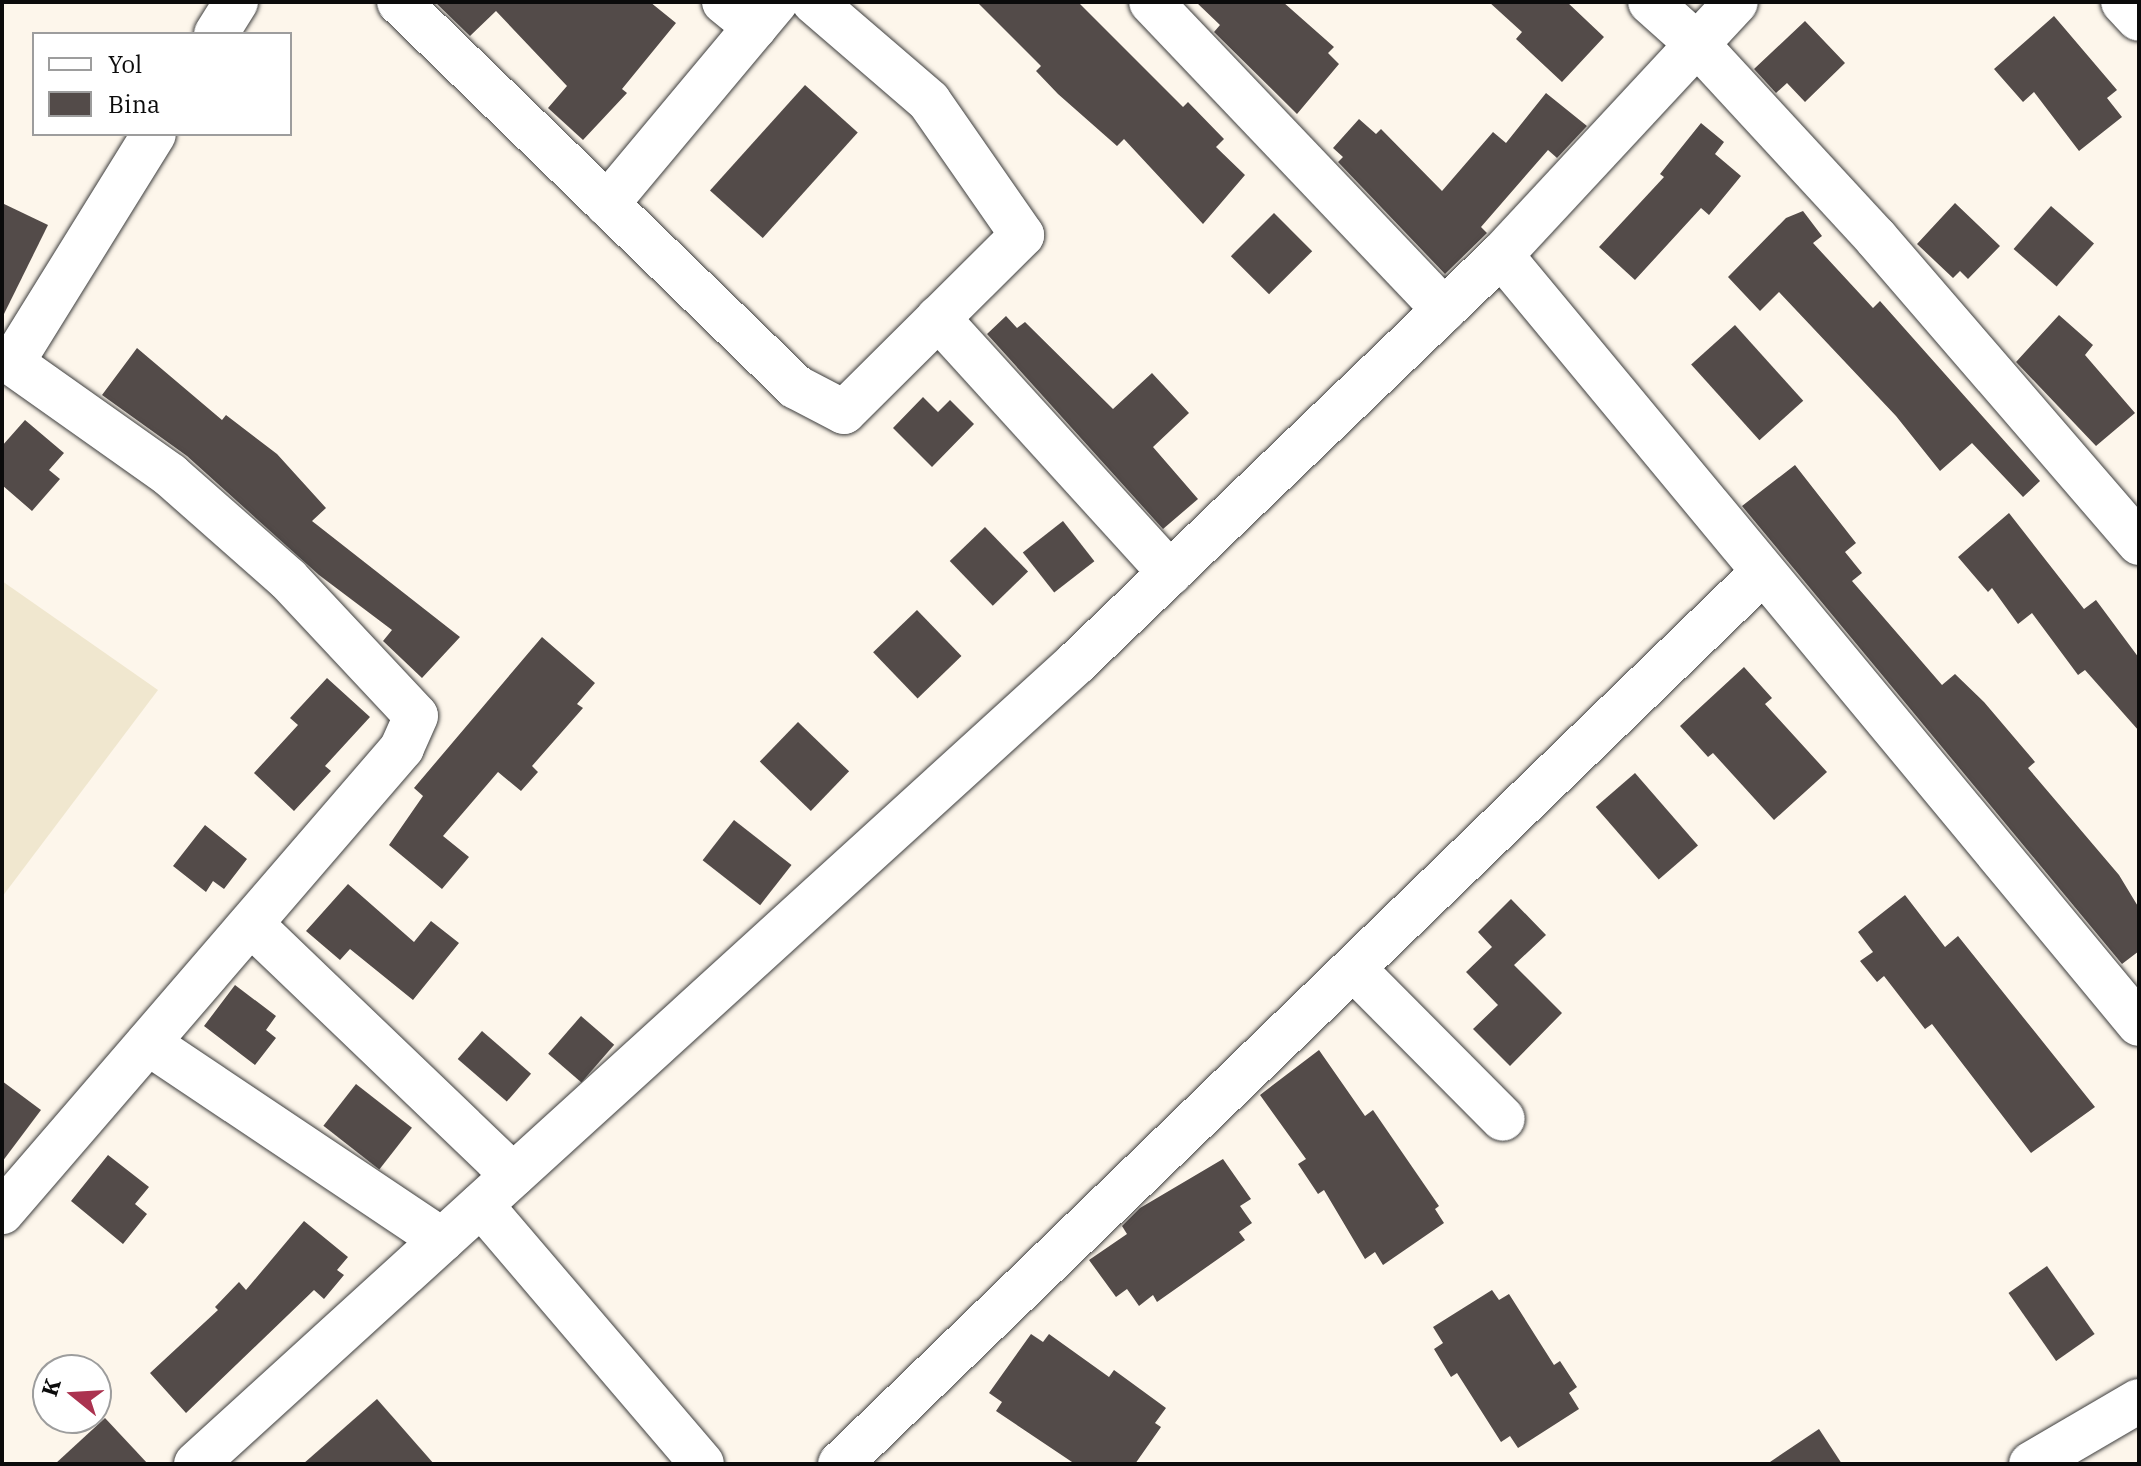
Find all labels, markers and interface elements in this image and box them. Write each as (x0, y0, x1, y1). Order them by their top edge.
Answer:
legend (32, 32, 292, 136)
text: Yol (108, 48, 142, 80)
text: Bina (108, 88, 160, 120)
north arrow (32, 1354, 112, 1434)
text: K (34, 1375, 67, 1400)

